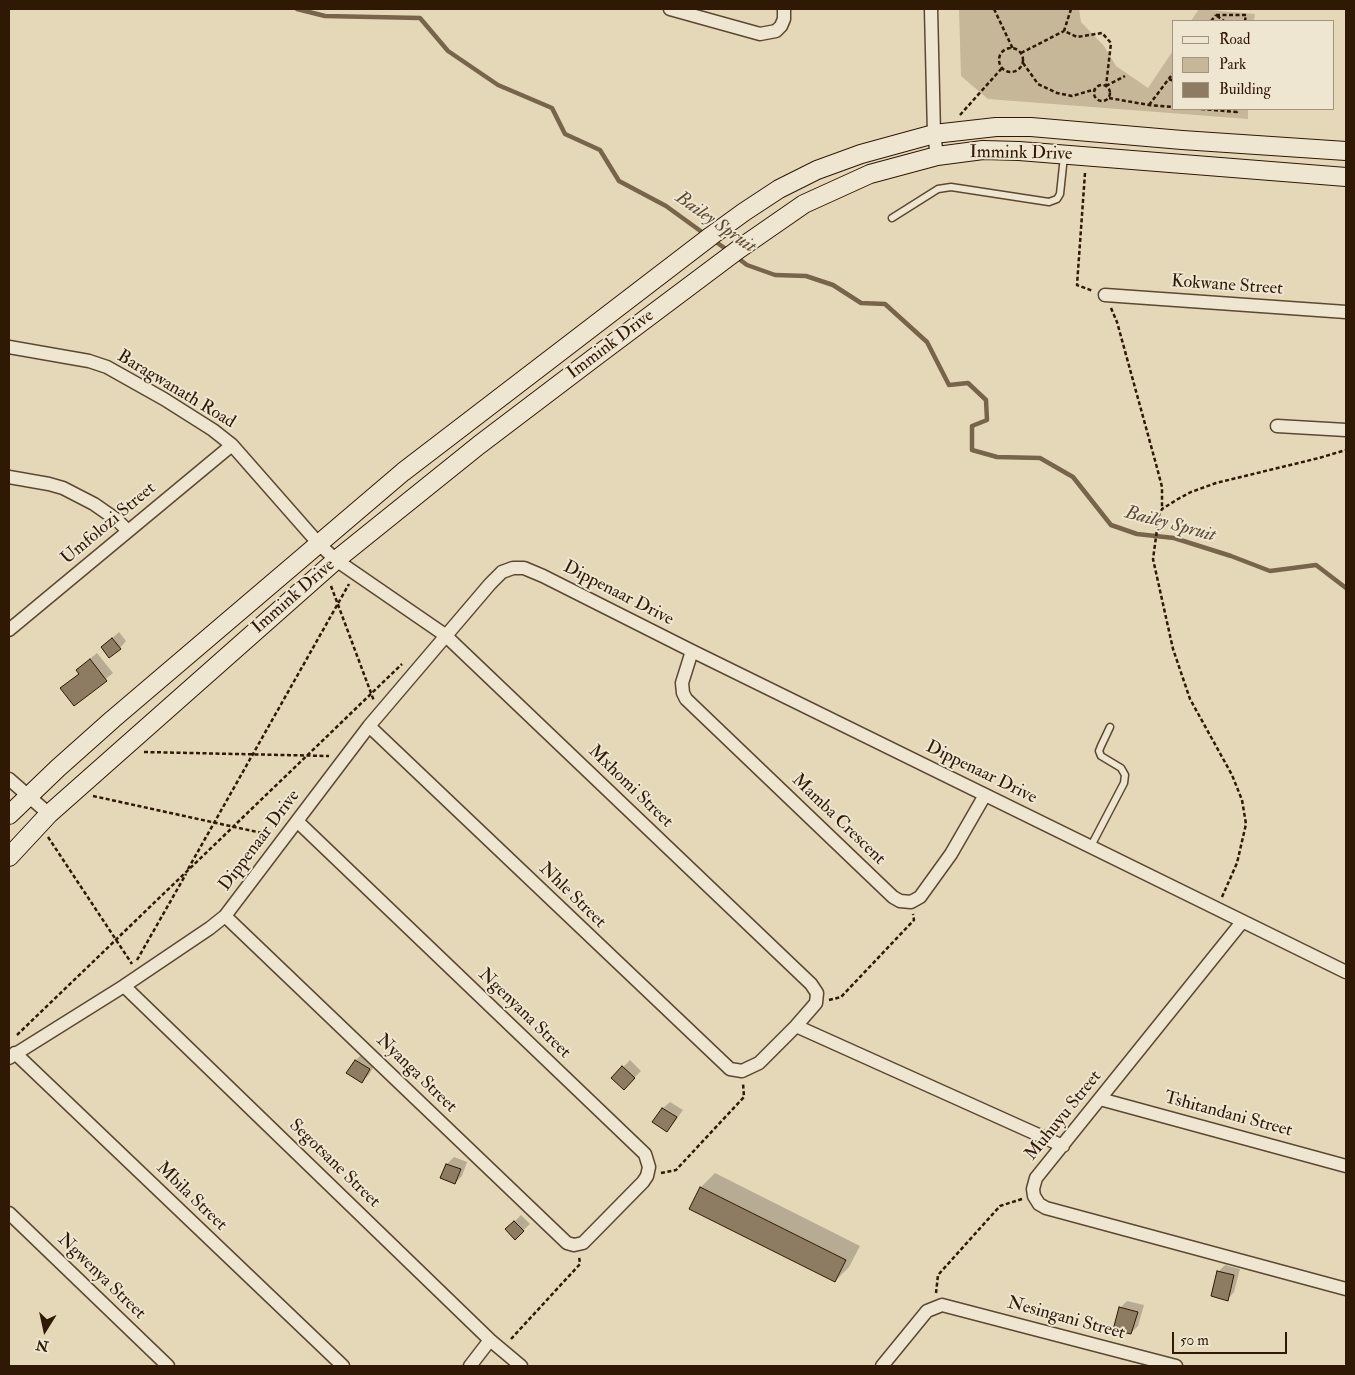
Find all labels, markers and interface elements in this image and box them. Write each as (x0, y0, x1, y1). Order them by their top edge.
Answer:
legend (1172, 20, 1335, 110)
text: Road (1219, 30, 1250, 49)
text: Park (1219, 55, 1246, 74)
text: Building (1219, 80, 1271, 99)
street label: Immink Drive (969, 142, 1073, 166)
water label: Bailey Spruit (670, 187, 760, 259)
street label: Kokwane Street (1171, 271, 1283, 301)
street label: Immink Drive (563, 305, 659, 385)
street label: Baragwanath Road (113, 346, 239, 434)
street label: Umfolozi Street (57, 478, 161, 570)
water label: Bailey Spruit (1122, 502, 1218, 548)
street label: Immink Drive (248, 555, 340, 639)
street label: Dippenaar Drive (559, 557, 677, 631)
street label: Dippenaar Drive (922, 737, 1040, 809)
street label: Mxhomi Street (583, 741, 677, 833)
street label: Mamba Crescent (787, 770, 889, 870)
street label: Dippenaar Drive (215, 786, 305, 896)
street label: Nhle Street (534, 859, 610, 933)
street label: Ngenyana Street (473, 964, 575, 1064)
street label: Nyanga Street (371, 1030, 461, 1118)
street label: Muhuyu Street (1021, 1067, 1107, 1165)
street label: Tshitandani Street (1162, 1088, 1294, 1142)
street label: Segotsane Street (284, 1115, 384, 1213)
street label: Mbila Street (151, 1158, 231, 1236)
street label: Ngwenya Street (52, 1229, 150, 1325)
street label: Nesingani Street (1005, 1293, 1127, 1345)
north arrow (20, 1305, 70, 1355)
scale bar (1175, 1322, 1290, 1354)
text: 50 m (1180, 1331, 1209, 1350)
text: N (35, 1336, 50, 1355)

